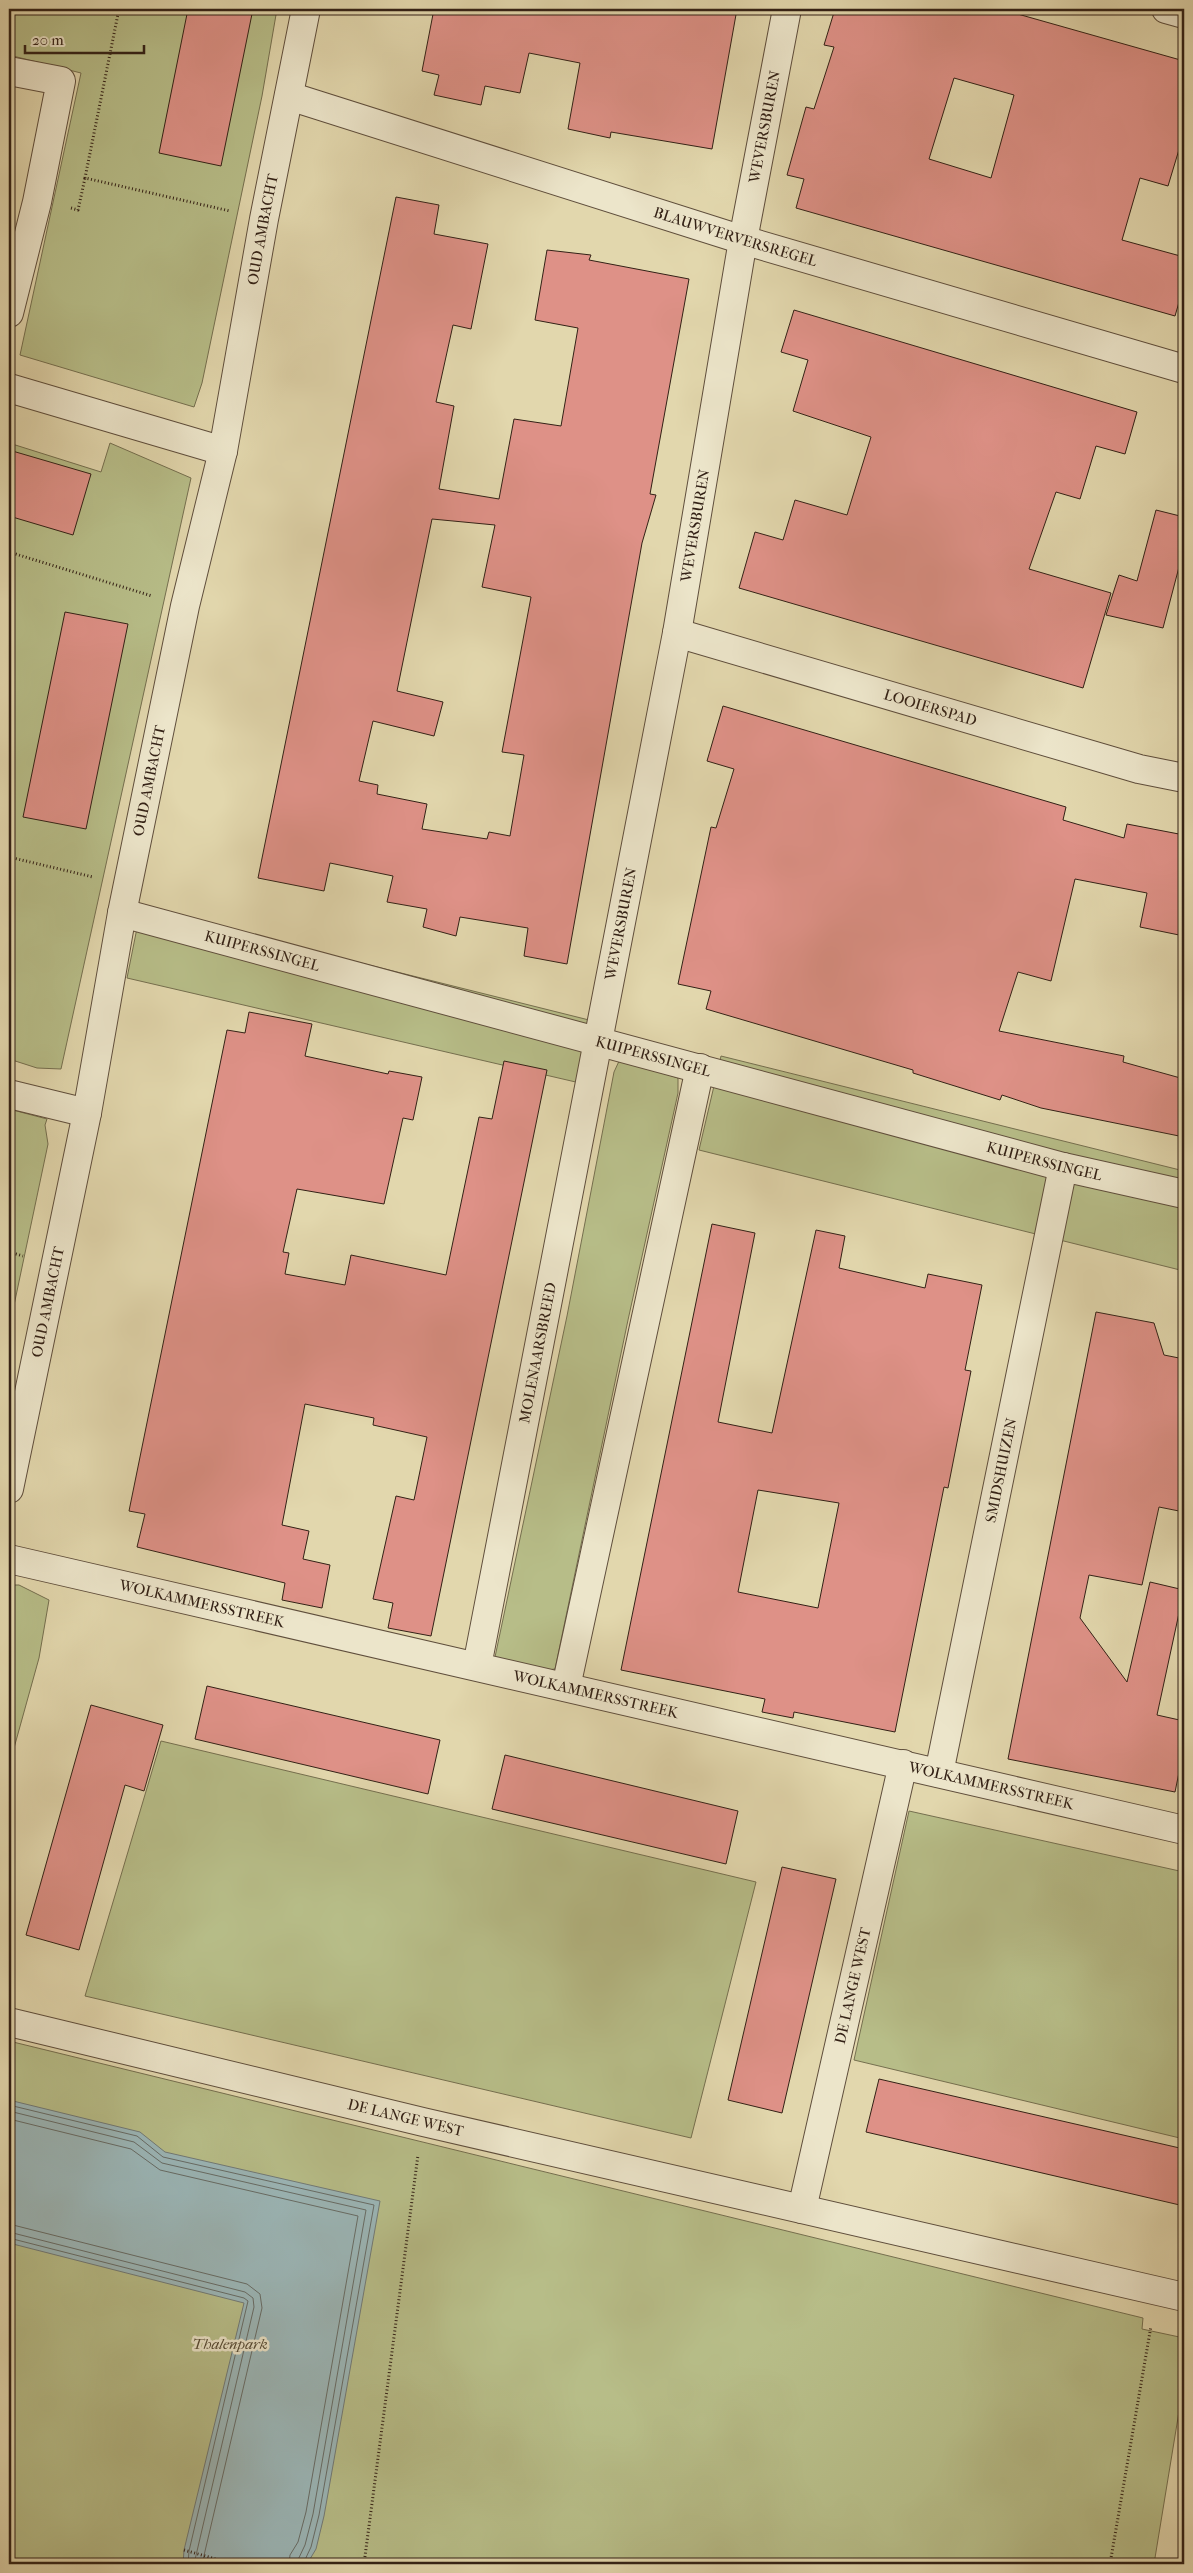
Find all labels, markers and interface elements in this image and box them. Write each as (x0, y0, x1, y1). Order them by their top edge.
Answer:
scale bar (25, 22, 144, 54)
text: 20 m (32, 31, 64, 49)
street label: WEVERSBUREN (745, 68, 784, 185)
street label: OUD AMBACHT (243, 172, 282, 287)
street label: BLAUWVERVERSREGEL (651, 203, 819, 270)
street label: WEVERSBUREN (677, 467, 713, 584)
street label: LOOIERSPAD (882, 685, 979, 730)
street label: OUD AMBACHT (129, 723, 169, 838)
street label: WEVERSBUREN (601, 865, 641, 983)
street label: KUIPERSSINGEL (202, 927, 322, 975)
street label: KUIPERSSINGEL (593, 1032, 713, 1080)
street label: KUIPERSSINGEL (984, 1138, 1104, 1184)
street label: OUD AMBACHT (28, 1244, 68, 1359)
street label: MOLENAARSBREED (515, 1281, 560, 1425)
street label: SMIDSHUIZEN (981, 1416, 1021, 1524)
street label: WOLKAMMERSSTREEK (117, 1576, 287, 1631)
street label: WOLKAMMERSSTREEK (510, 1666, 681, 1722)
street label: WOLKAMMERSSTREEK (906, 1758, 1077, 1814)
street label: DE LANGE WEST (831, 1925, 875, 2046)
street label: DE LANGE WEST (346, 2095, 466, 2140)
park label: Thalenpark (192, 2335, 268, 2353)

